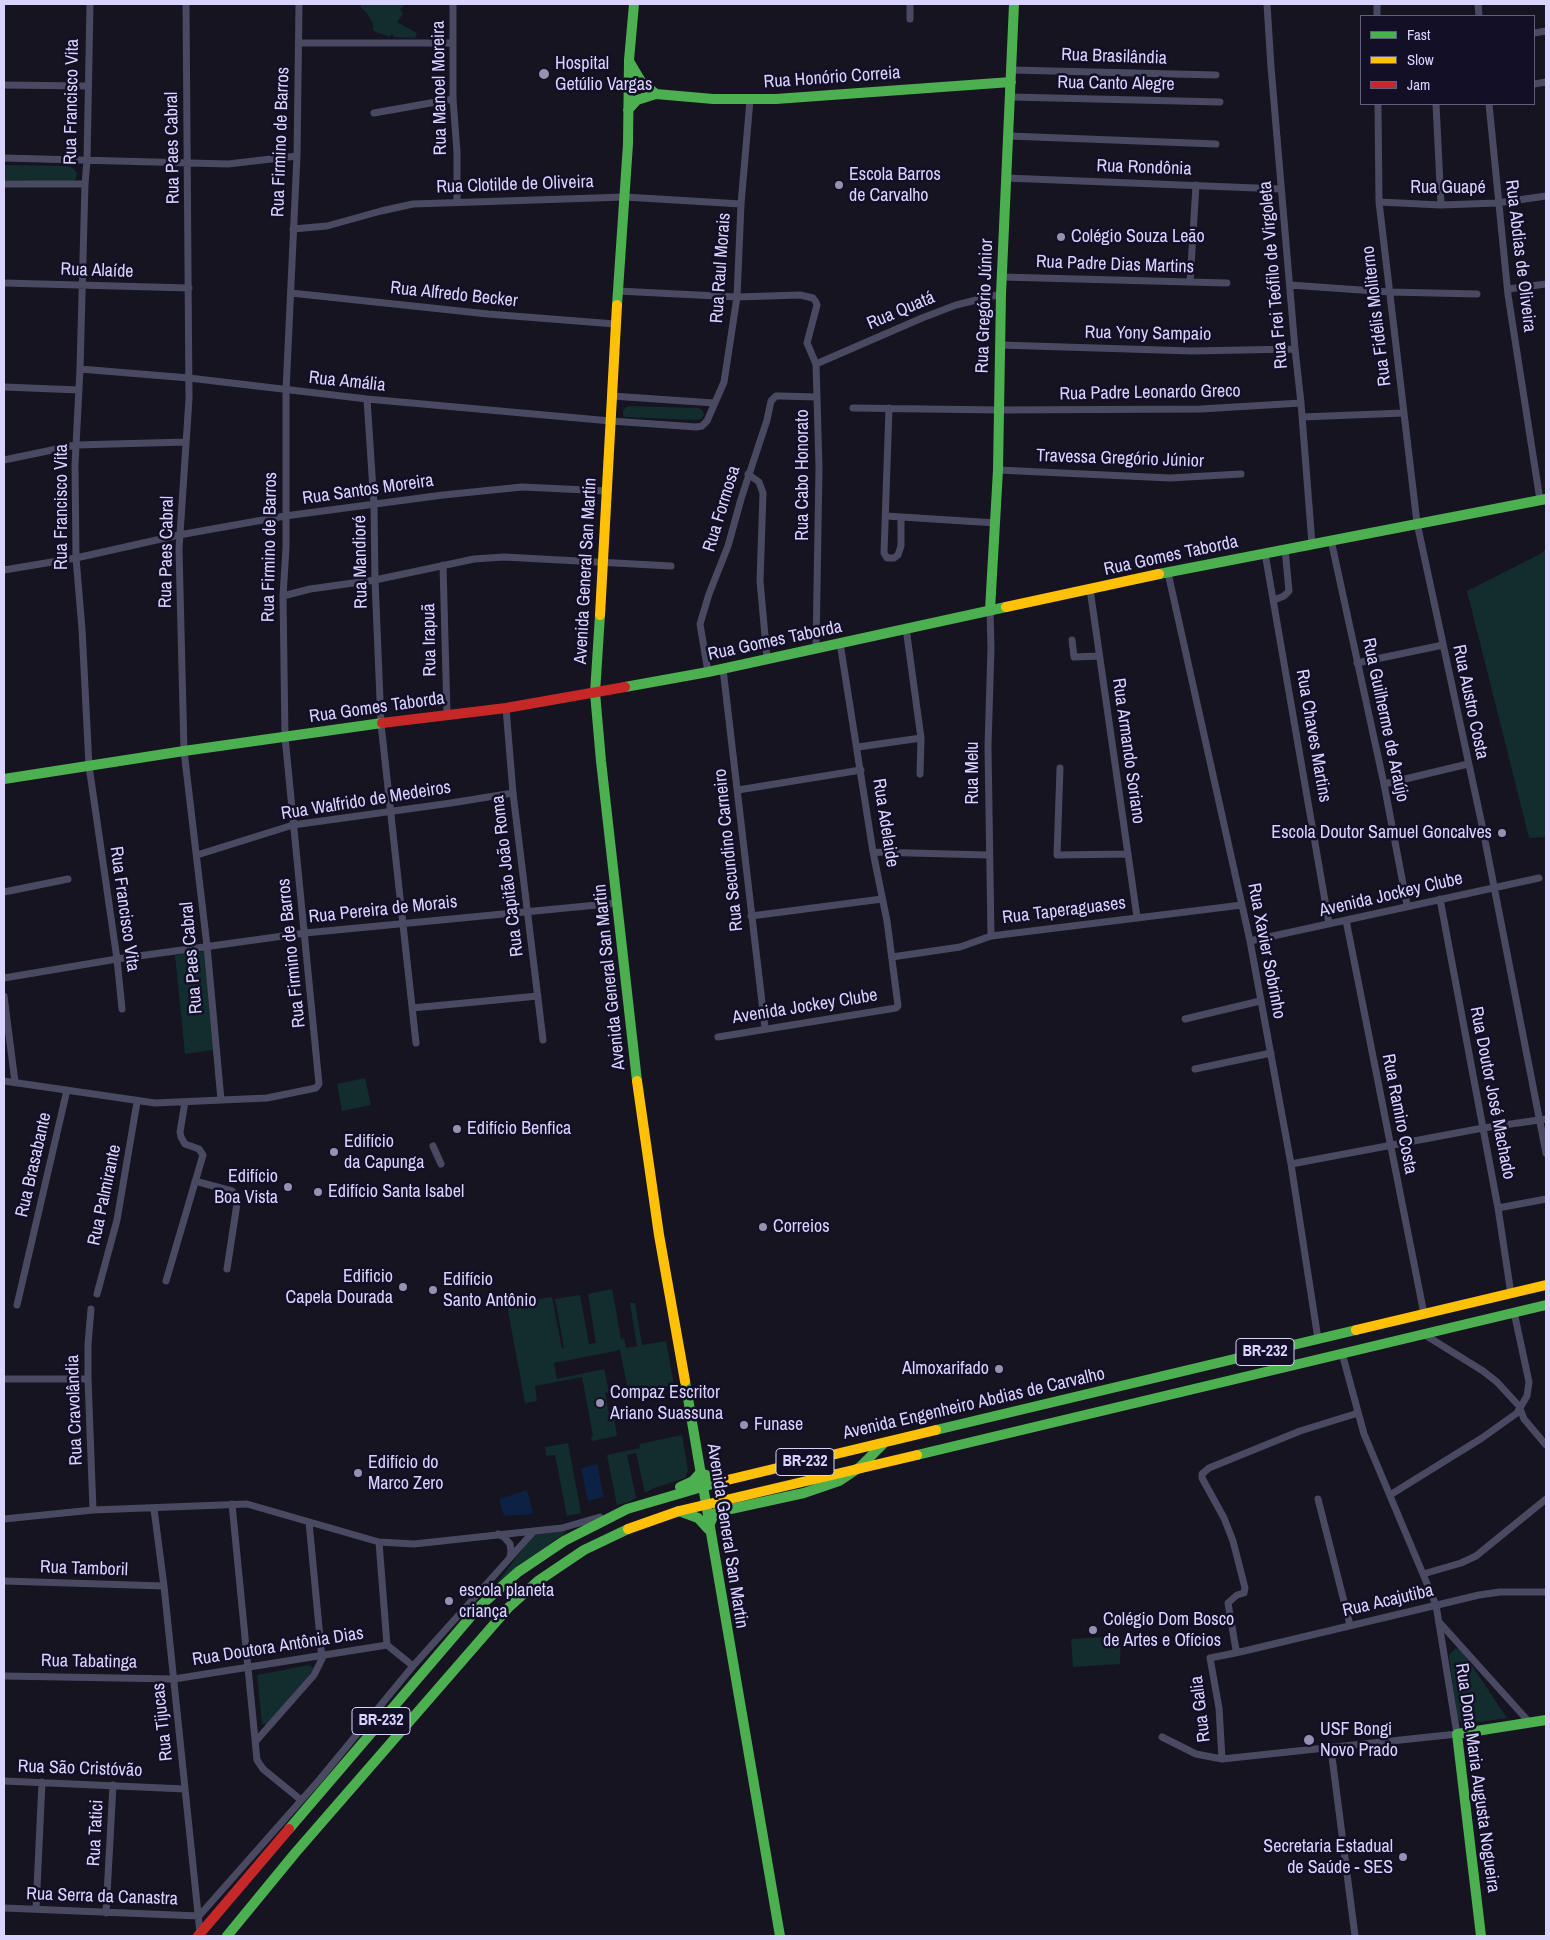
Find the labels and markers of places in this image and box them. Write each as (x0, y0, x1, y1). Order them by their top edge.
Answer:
place label: Hospital Getúlio Vargas (555, 53, 652, 96)
marker: Hospital Getúlio Vargas (537, 67, 551, 81)
place label: Escola Barros de Carvalho (849, 164, 941, 206)
marker: Escola Barros de Carvalho (833, 179, 845, 191)
place label: Colégio Souza Leão (1071, 226, 1205, 248)
marker: Colégio Souza Leão (1055, 231, 1067, 243)
place label: Escola Doutor Samuel Goncalves (1271, 822, 1492, 844)
marker: Escola Doutor Samuel Goncalves (1496, 827, 1508, 839)
place label: Edifício Benfica (467, 1118, 571, 1140)
marker: Edifício Benfica (451, 1123, 463, 1135)
place label: Edifício da Capunga (344, 1131, 424, 1174)
marker: Edifício da Capunga (328, 1146, 340, 1158)
place label: Edifício Boa Vista (214, 1166, 278, 1208)
marker: Edifício Boa Vista (282, 1181, 294, 1193)
place label: Edifício Santa Isabel (328, 1181, 464, 1203)
marker: Edifício Santa Isabel (312, 1186, 324, 1198)
place label: Correios (773, 1216, 830, 1238)
marker: Correios (757, 1221, 769, 1233)
place label: Edificio Capela Dourada (286, 1266, 393, 1308)
place label: Edifício Santo Antônio (443, 1269, 537, 1312)
marker: Edificio Capela Dourada (397, 1281, 409, 1293)
marker: Edifício Santo Antônio (427, 1284, 439, 1296)
place label: Almoxarifado (902, 1358, 989, 1380)
marker: Almoxarifado (993, 1363, 1005, 1375)
place label: Compaz Escritor Ariano Suassuna (610, 1382, 723, 1425)
marker: Compaz Escritor Ariano Suassuna (594, 1397, 606, 1409)
place label: Funase (754, 1414, 803, 1436)
marker: Funase (738, 1419, 750, 1431)
place label: Edifício do Marco Zero (368, 1452, 443, 1495)
marker: Edifício do Marco Zero (352, 1467, 364, 1479)
place label: escola planeta criança (459, 1580, 554, 1622)
marker: escola planeta criança (443, 1595, 455, 1607)
place label: Colégio Dom Bosco de Artes e Ofícios (1103, 1609, 1234, 1652)
marker: Colégio Dom Bosco de Artes e Ofícios (1087, 1624, 1099, 1636)
place label: USF Bongi Novo Prado (1320, 1719, 1398, 1762)
marker: USF Bongi Novo Prado (1302, 1733, 1316, 1747)
place label: Secretaria Estadual de Saúde - SES (1263, 1836, 1393, 1878)
marker: Secretaria Estadual de Saúde - SES (1397, 1851, 1409, 1863)

